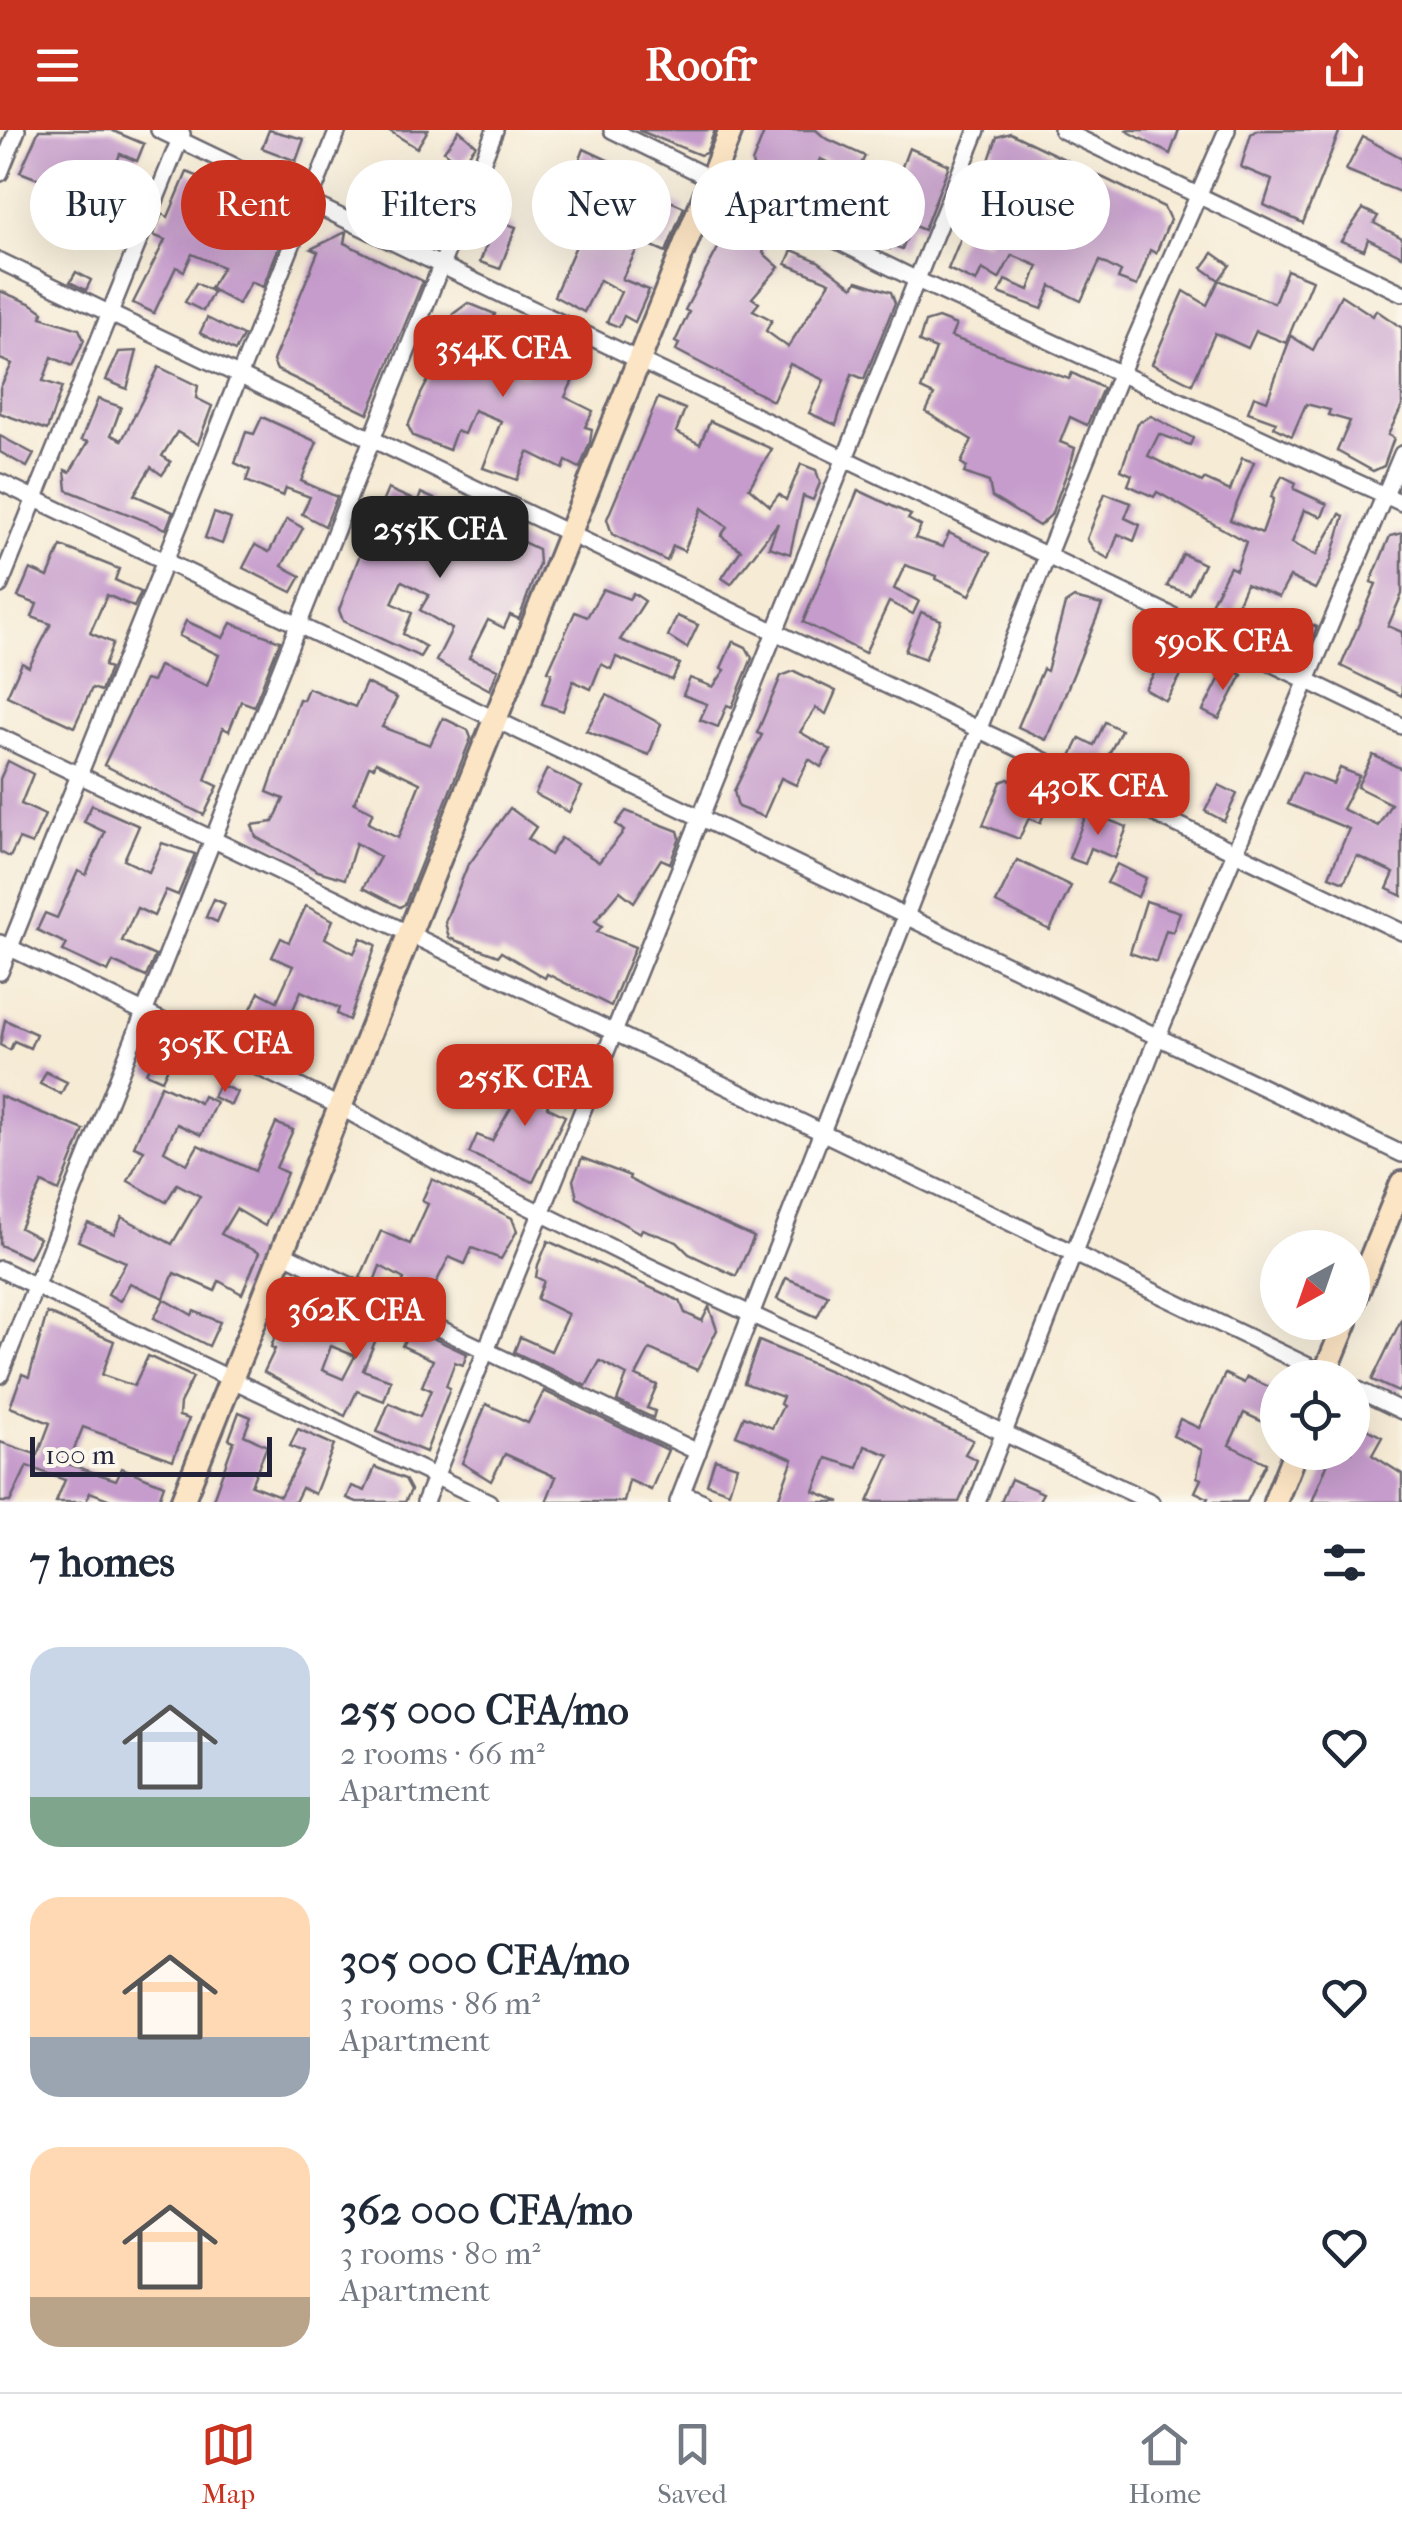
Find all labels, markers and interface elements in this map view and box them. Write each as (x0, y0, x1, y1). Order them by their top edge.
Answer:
icon: menu (30, 38, 85, 93)
icon: share (1317, 38, 1372, 93)
text: Roofr (645, 39, 757, 92)
chip: Buy (30, 160, 161, 250)
chip: Rent (181, 160, 326, 250)
chip: Filters (346, 160, 512, 250)
chip: New (532, 160, 671, 250)
chip: Apartment (691, 160, 925, 250)
chip: House (945, 160, 1110, 250)
pin: 354K CFA (400, 315, 606, 400)
text: 354K CFA (436, 329, 570, 366)
pin: 255K CFA (337, 496, 543, 581)
text: 255K CFA (373, 510, 507, 547)
pin: 590K CFA (1120, 608, 1326, 693)
text: 590K CFA (1154, 622, 1292, 659)
pin: 430K CFA (995, 753, 1201, 838)
text: 430K CFA (1029, 767, 1167, 804)
pin: 305K CFA (122, 1010, 328, 1095)
text: 305K CFA (158, 1024, 292, 1061)
pin: 255K CFA (422, 1044, 628, 1129)
text: 255K CFA (458, 1058, 592, 1095)
north arrow (1260, 1230, 1370, 1340)
map controls (1260, 1230, 1370, 1470)
pin: 362K CFA (253, 1277, 459, 1362)
text: 362K CFA (288, 1291, 424, 1328)
button: locate (1260, 1360, 1370, 1470)
scale bar (30, 1432, 272, 1476)
text: 100 m (45, 1438, 115, 1471)
icon: filters (1317, 1535, 1372, 1590)
text: 7 homes (30, 1538, 175, 1587)
text: 255 000 CFA/mo (340, 1686, 629, 1735)
icon: home (110, 1687, 230, 1807)
icon: heart (1317, 1720, 1372, 1775)
text: 2 rooms · 66 m² (340, 1735, 545, 1772)
text: Apartment (340, 1772, 490, 1809)
text: 305 000 CFA/mo (340, 1936, 630, 1985)
icon: home (110, 1937, 230, 2057)
icon: heart (1317, 1970, 1372, 2025)
text: 3 rooms · 86 m² (340, 1985, 540, 2022)
text: Apartment (340, 2022, 490, 2059)
text: 362 000 CFA/mo (340, 2186, 633, 2235)
icon: home (110, 2187, 230, 2307)
icon: heart (1317, 2220, 1372, 2275)
text: 3 rooms · 80 m² (340, 2235, 541, 2272)
text: Apartment (340, 2272, 490, 2309)
tab: Map (201, 2417, 256, 2510)
tab: Saved (657, 2417, 727, 2510)
tab: Home (1128, 2417, 1201, 2510)

